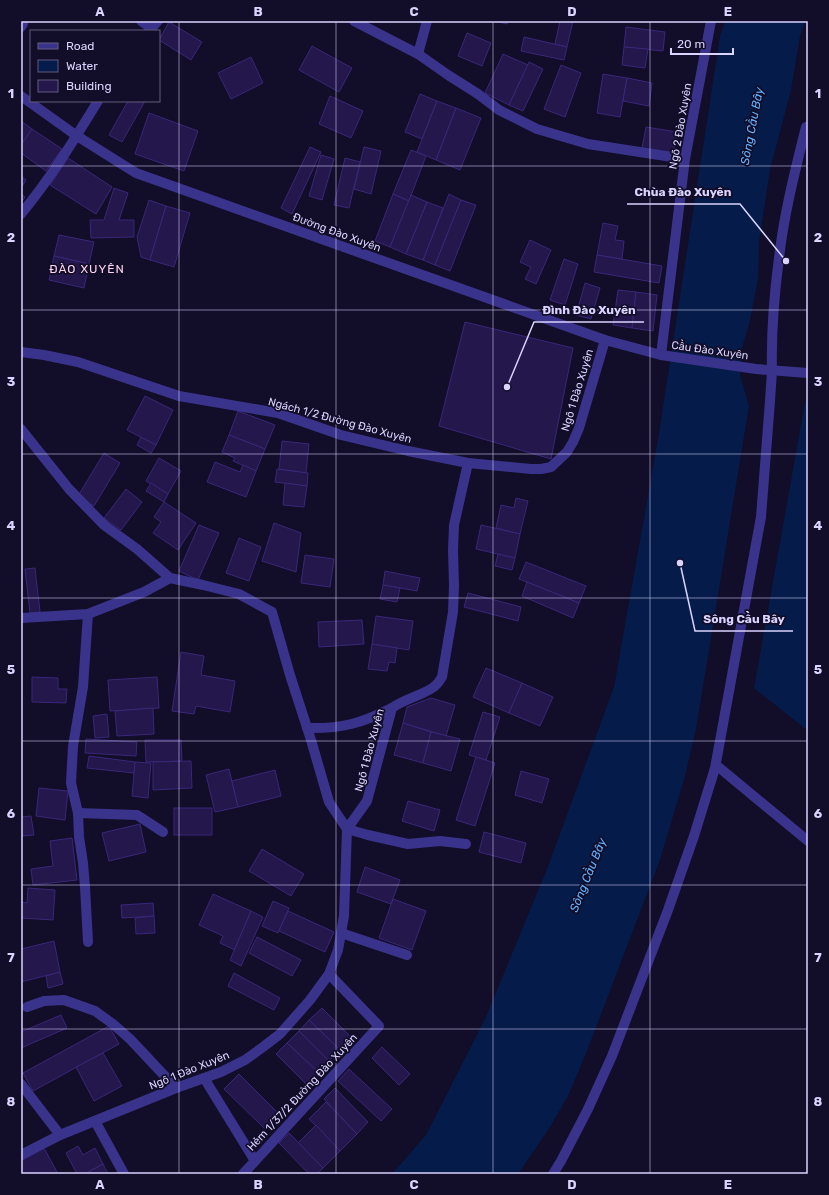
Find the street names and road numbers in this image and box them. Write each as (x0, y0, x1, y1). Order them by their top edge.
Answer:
street label: Ngõ 2 Đào Xuyên (667, 82, 694, 170)
street label: Đường Đào Xuyên (291, 210, 383, 254)
street label: Cầu Đào Xuyên (671, 337, 749, 362)
street label: Ngõ 1 Đào Xuyên (559, 347, 596, 433)
street label: Ngách 1/2 Đường Đào Xuyên (267, 395, 413, 446)
street label: Ngõ 1 Đào Xuyên (352, 707, 387, 793)
street label: Hẻm 1/37/2 Đường Đào Xuyên (245, 1031, 360, 1154)
street label: Ngõ 1 Đào Xuyên (147, 1048, 231, 1092)

